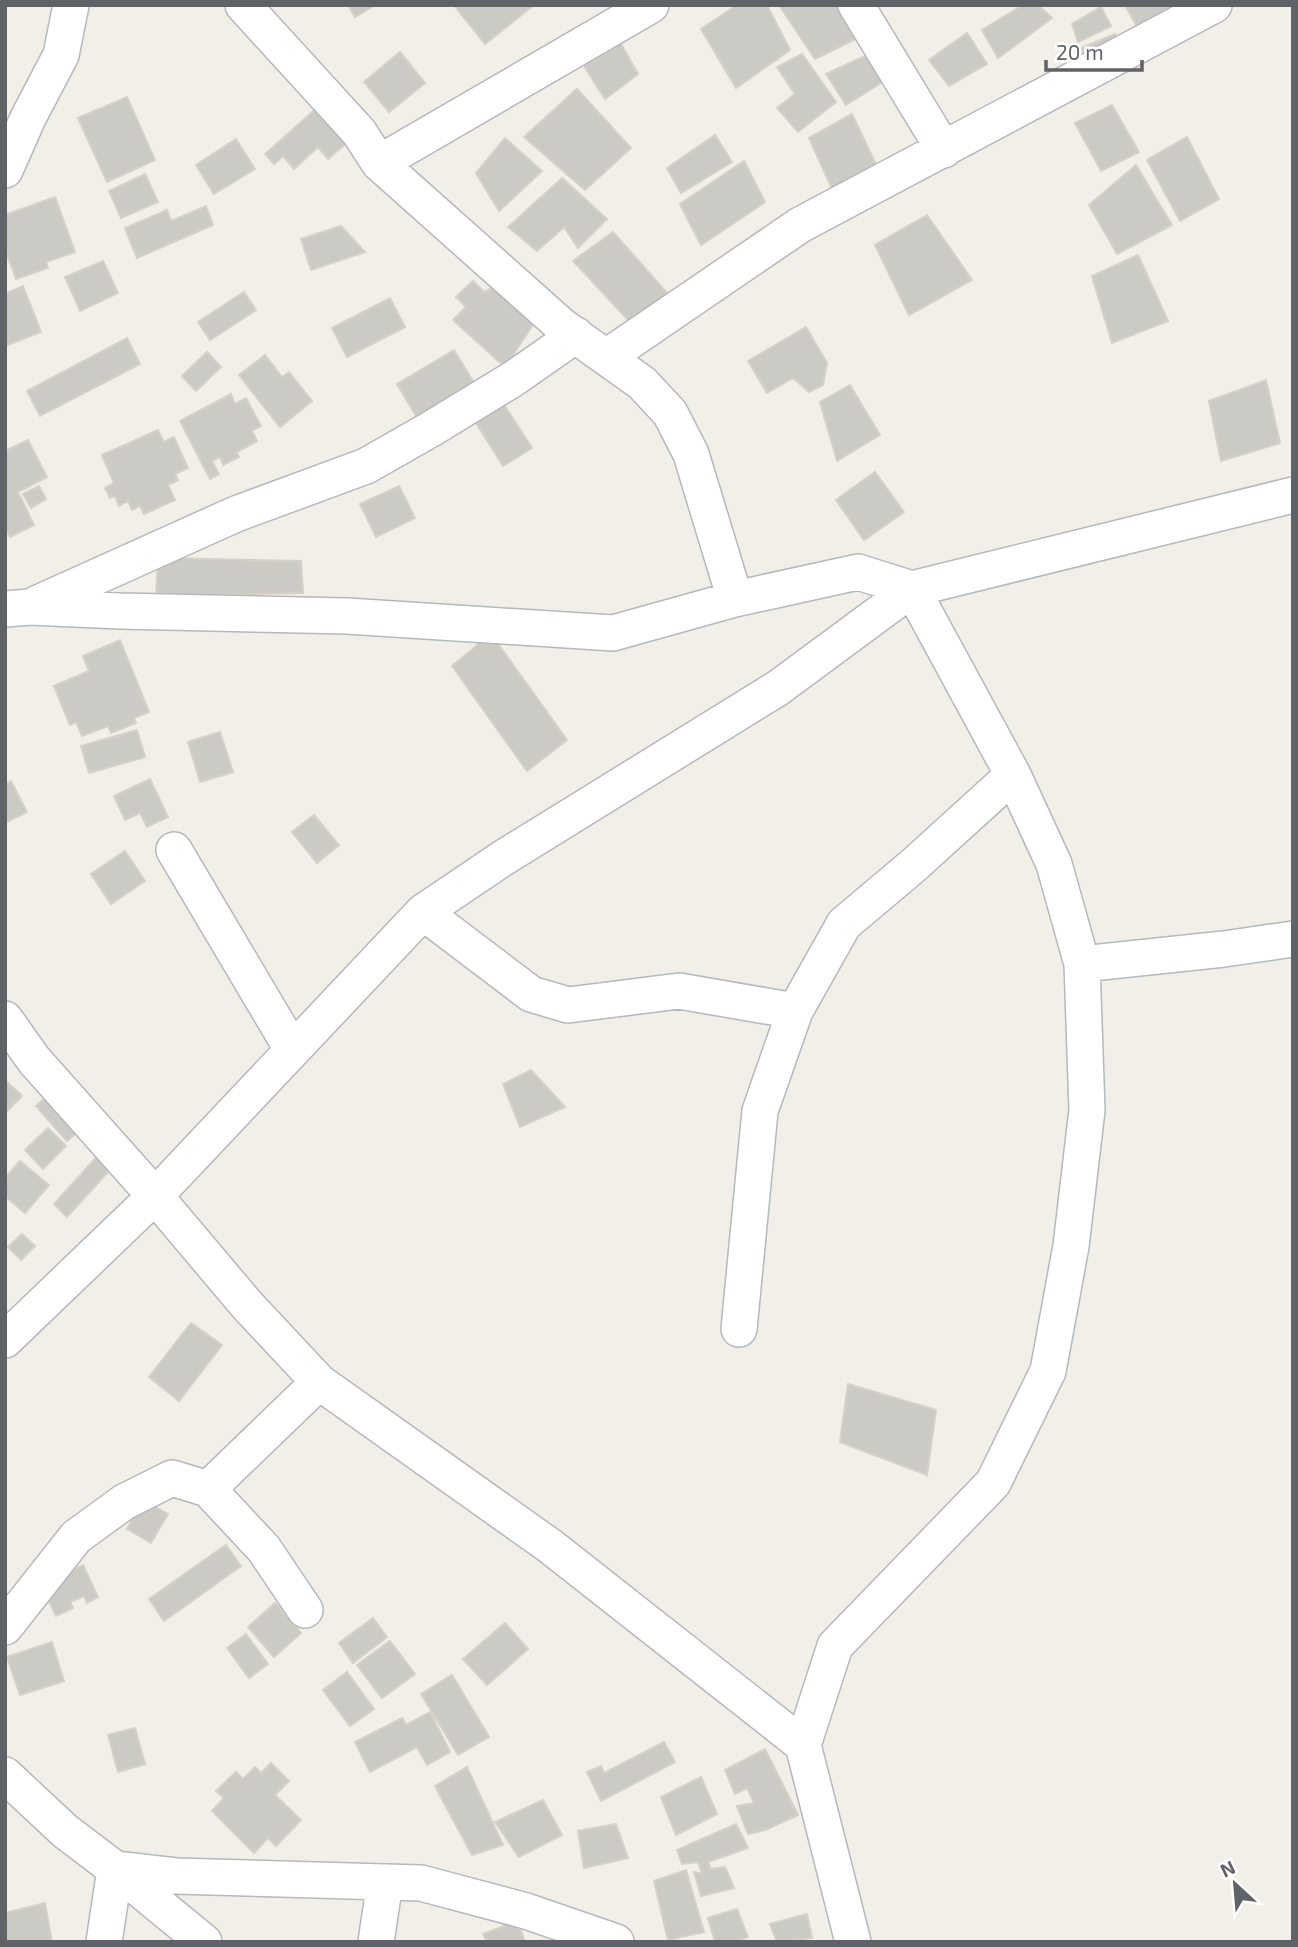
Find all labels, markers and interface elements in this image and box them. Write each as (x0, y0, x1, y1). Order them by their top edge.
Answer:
scale bar (1046, 28, 1142, 72)
text: 20 m (1056, 39, 1104, 64)
north arrow (1200, 1849, 1270, 1919)
text: N (1216, 1855, 1239, 1882)

